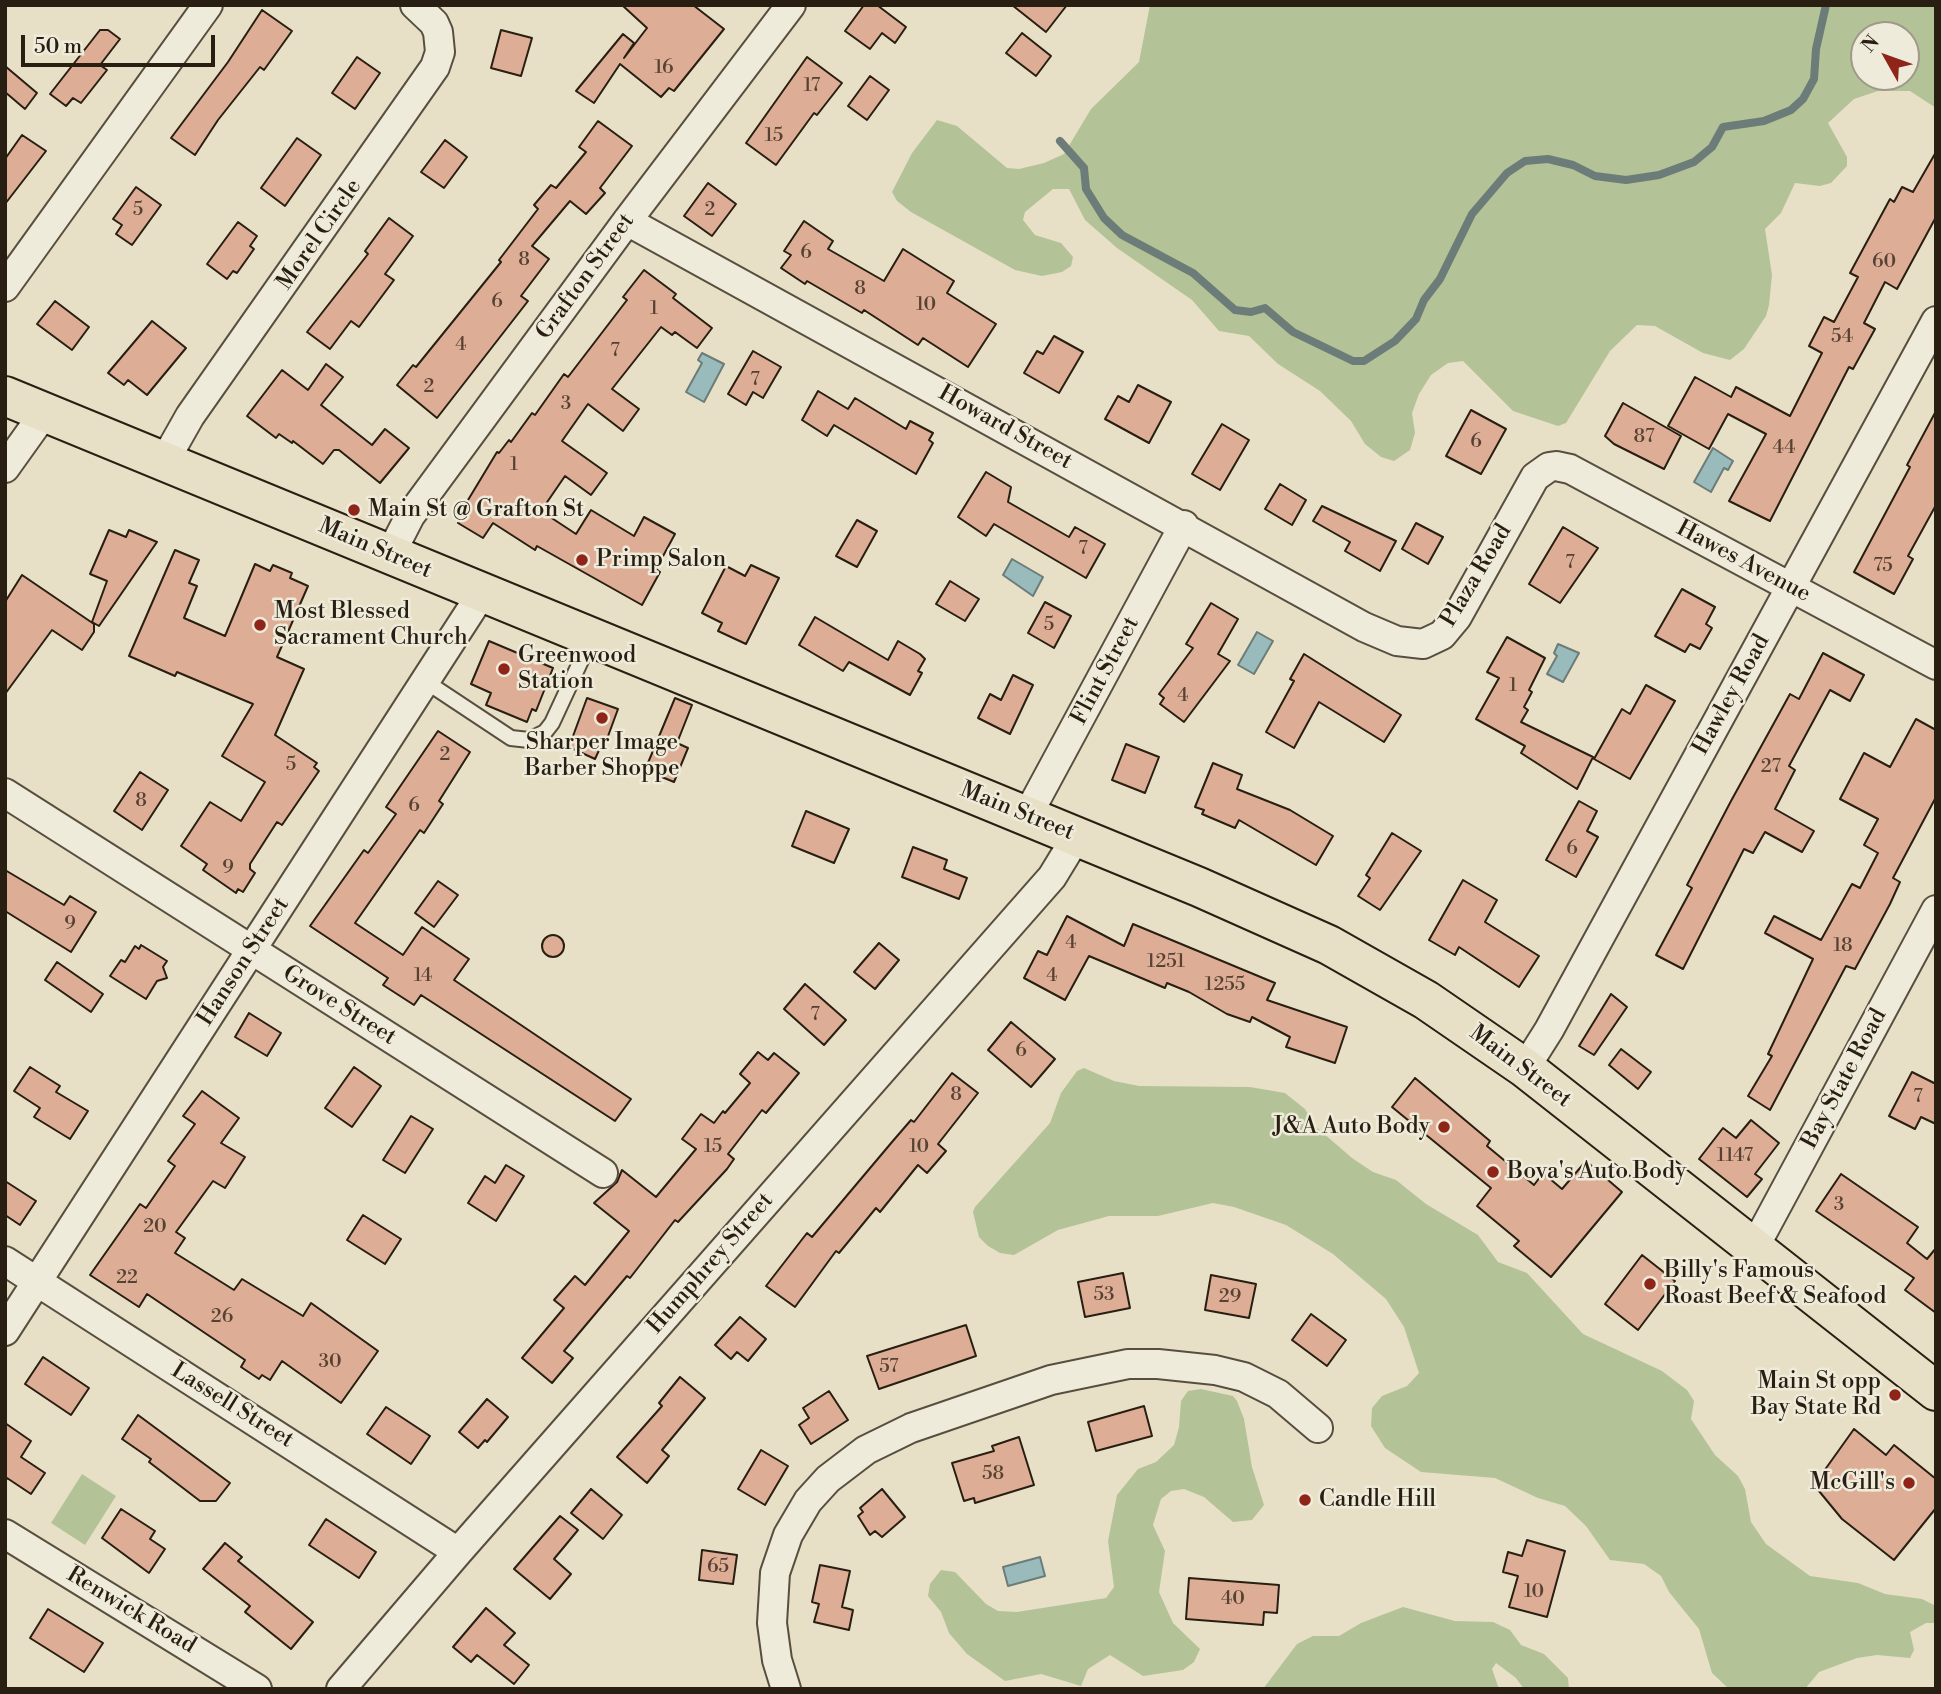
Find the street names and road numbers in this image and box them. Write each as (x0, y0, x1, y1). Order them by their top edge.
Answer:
street label: Morel Circle (272, 174, 368, 296)
street label: Grafton Street (531, 208, 641, 346)
street label: Howard Street (933, 380, 1077, 476)
street label: Main Street (314, 513, 436, 585)
street label: Hawes Avenue (1671, 515, 1815, 609)
street label: Plaza Road (1436, 520, 1518, 632)
street label: Flint Street (1066, 612, 1146, 730)
street label: Hawley Road (1688, 630, 1776, 760)
street label: Main Street (956, 777, 1078, 847)
street label: Hanson Street (192, 893, 296, 1031)
street label: Grove Street (277, 960, 401, 1052)
street label: Bay State Road (1797, 1004, 1893, 1154)
street label: Main Street (1464, 1020, 1576, 1114)
street label: Humphrey Street (642, 1188, 780, 1340)
street label: Lassell Street (166, 1357, 298, 1455)
street label: Renwick Road (61, 1562, 201, 1660)

